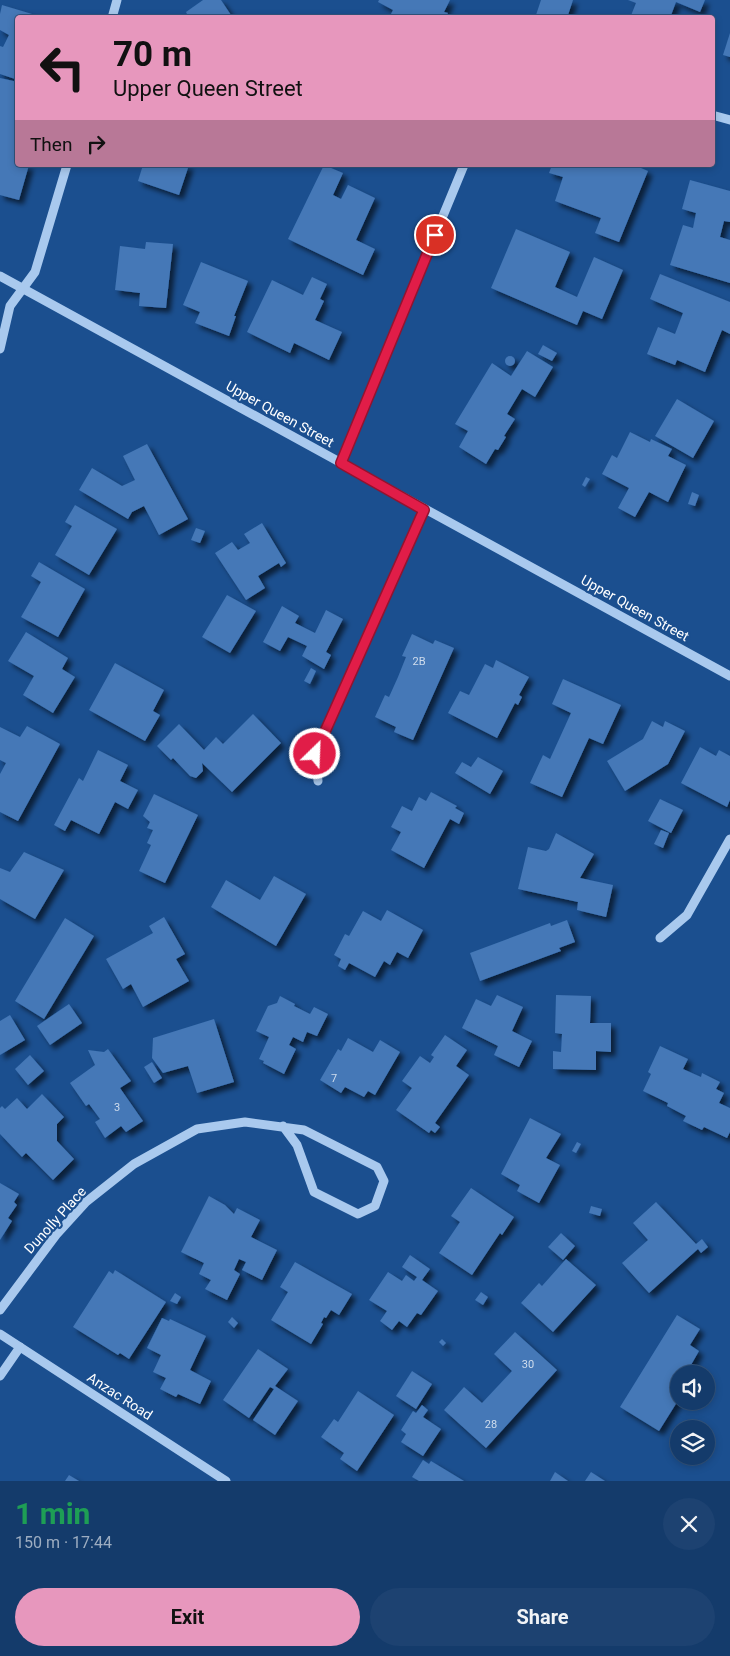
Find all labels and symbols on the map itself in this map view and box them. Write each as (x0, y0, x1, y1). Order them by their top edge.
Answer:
pin (414, 214, 456, 256)
street label: Upper Queen Street (223, 378, 337, 450)
street label: Upper Queen Street (578, 572, 692, 644)
house number: 2B (412, 655, 426, 668)
position arrow (288, 727, 340, 779)
house number: 7 (331, 1072, 337, 1085)
house number: 3 (114, 1101, 120, 1114)
street label: Dunolly Place (21, 1183, 89, 1257)
house number: 30 (522, 1358, 534, 1371)
street label: Anzac Road (84, 1369, 156, 1423)
house number: 28 (485, 1418, 497, 1431)

